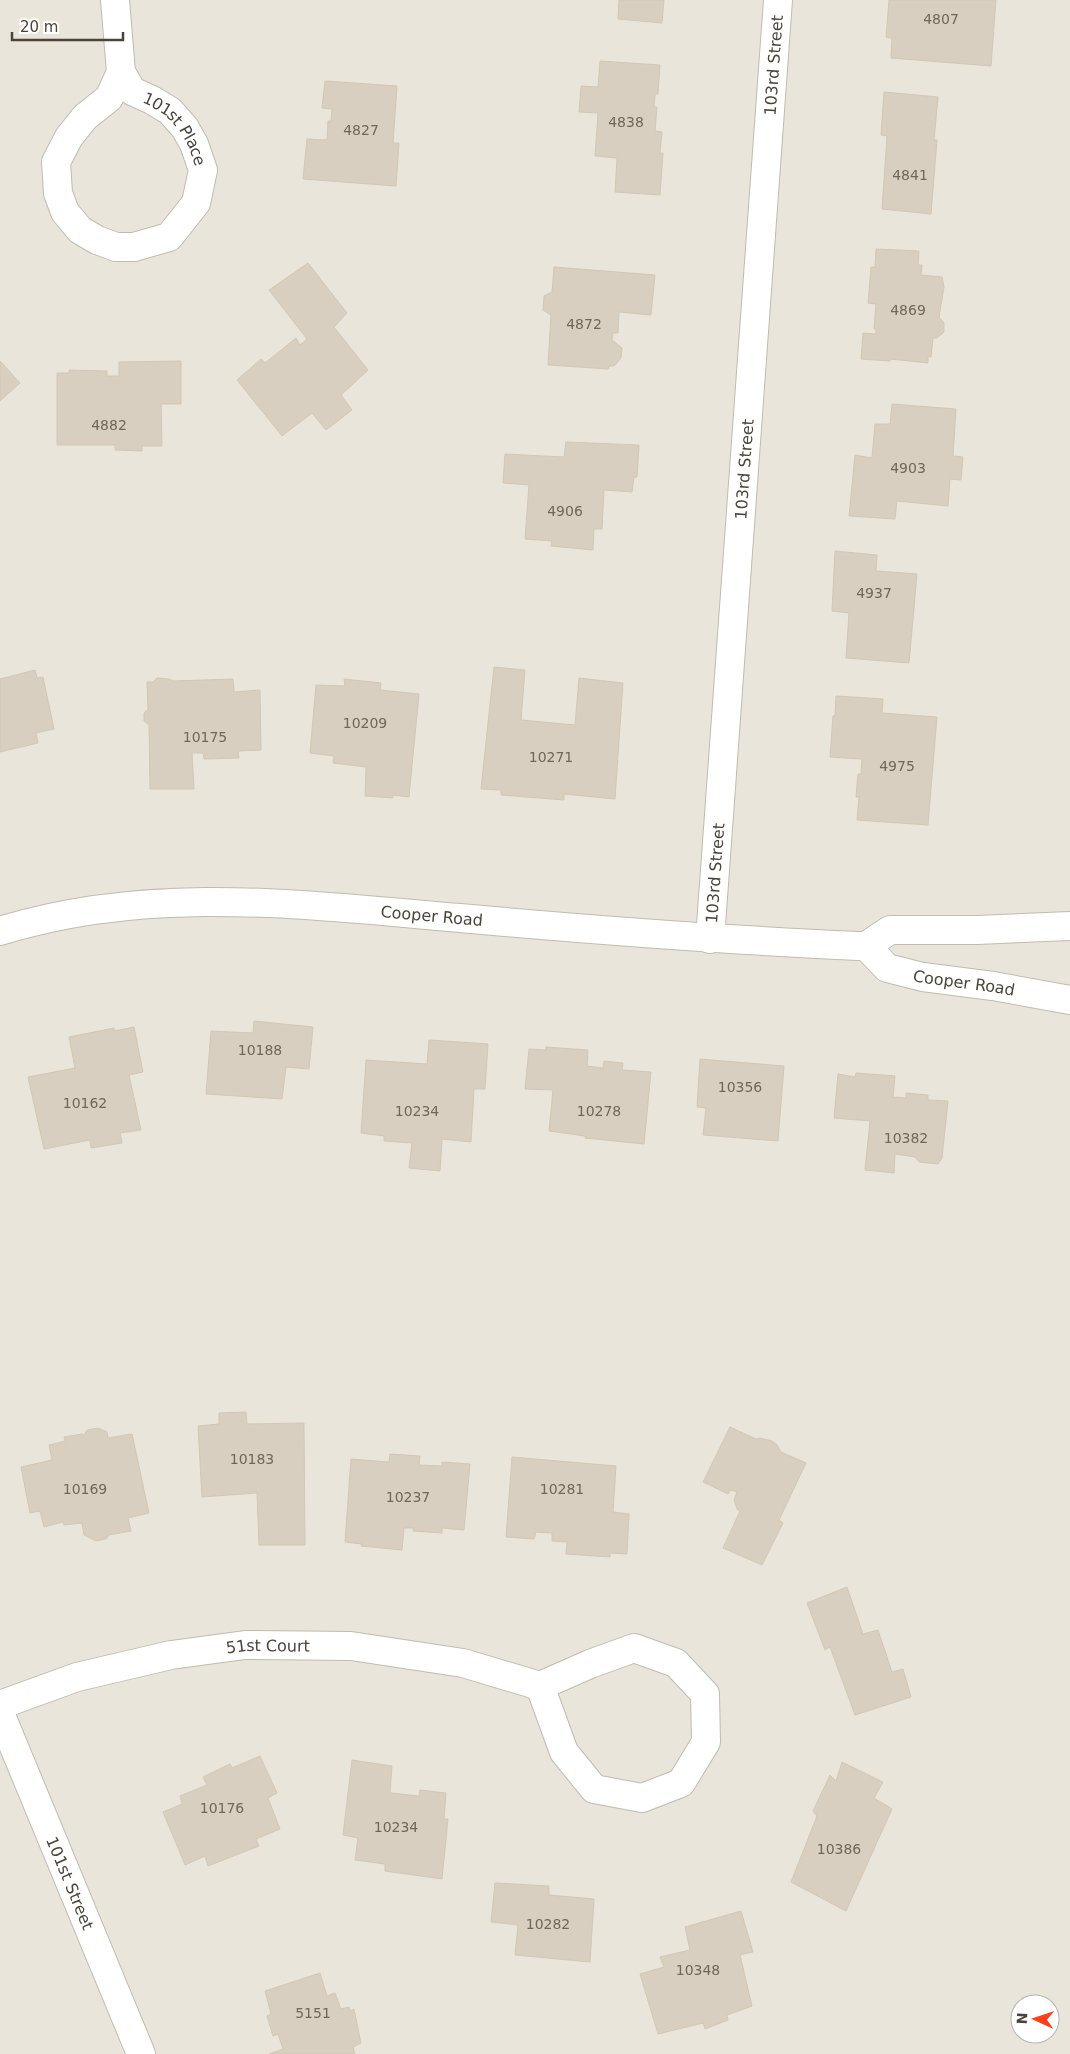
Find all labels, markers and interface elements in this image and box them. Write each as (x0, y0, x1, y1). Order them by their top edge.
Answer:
scale bar (12, 10, 124, 42)
house number: 4807 (923, 11, 959, 27)
street label: 103rd Street (760, 14, 786, 116)
text: 20 m (20, 18, 58, 36)
street label: 101st Place (140, 88, 210, 168)
house number: 4838 (608, 114, 644, 130)
house number: 4827 (343, 122, 379, 138)
house number: 4841 (892, 167, 928, 183)
house number: 4869 (890, 302, 926, 318)
house number: 4872 (566, 316, 602, 332)
house number: 4882 (91, 417, 127, 433)
street label: 103rd Street (731, 418, 757, 520)
house number: 4903 (890, 460, 926, 476)
house number: 4906 (547, 503, 583, 519)
house number: 4937 (856, 585, 892, 601)
house number: 10209 (343, 715, 387, 731)
house number: 10175 (183, 729, 227, 745)
house number: 10271 (529, 749, 573, 765)
house number: 4975 (879, 758, 915, 774)
street label: 103rd Street (702, 822, 728, 924)
street label: Cooper Road (380, 901, 484, 930)
street label: Cooper Road (911, 965, 1017, 999)
house number: 10188 (238, 1042, 282, 1058)
house number: 10356 (718, 1079, 762, 1095)
house number: 10162 (63, 1095, 107, 1111)
house number: 10234 (395, 1103, 439, 1119)
house number: 10278 (577, 1103, 621, 1119)
house number: 10382 (884, 1130, 928, 1146)
house number: 10183 (230, 1451, 274, 1467)
house number: 10169 (63, 1481, 107, 1497)
house number: 10281 (540, 1481, 584, 1497)
house number: 10237 (386, 1489, 430, 1505)
street label: 51st Court (225, 1635, 310, 1657)
house number: 10176 (200, 1800, 244, 1816)
house number: 10234 (374, 1819, 418, 1835)
street label: 101st Street (43, 1834, 98, 1932)
house number: 10386 (817, 1841, 861, 1857)
house number: 10282 (526, 1916, 570, 1932)
house number: 10348 (676, 1962, 720, 1978)
north arrow (1010, 1994, 1060, 2044)
house number: 5151 (295, 2005, 331, 2021)
text: N (1014, 2012, 1030, 2025)

